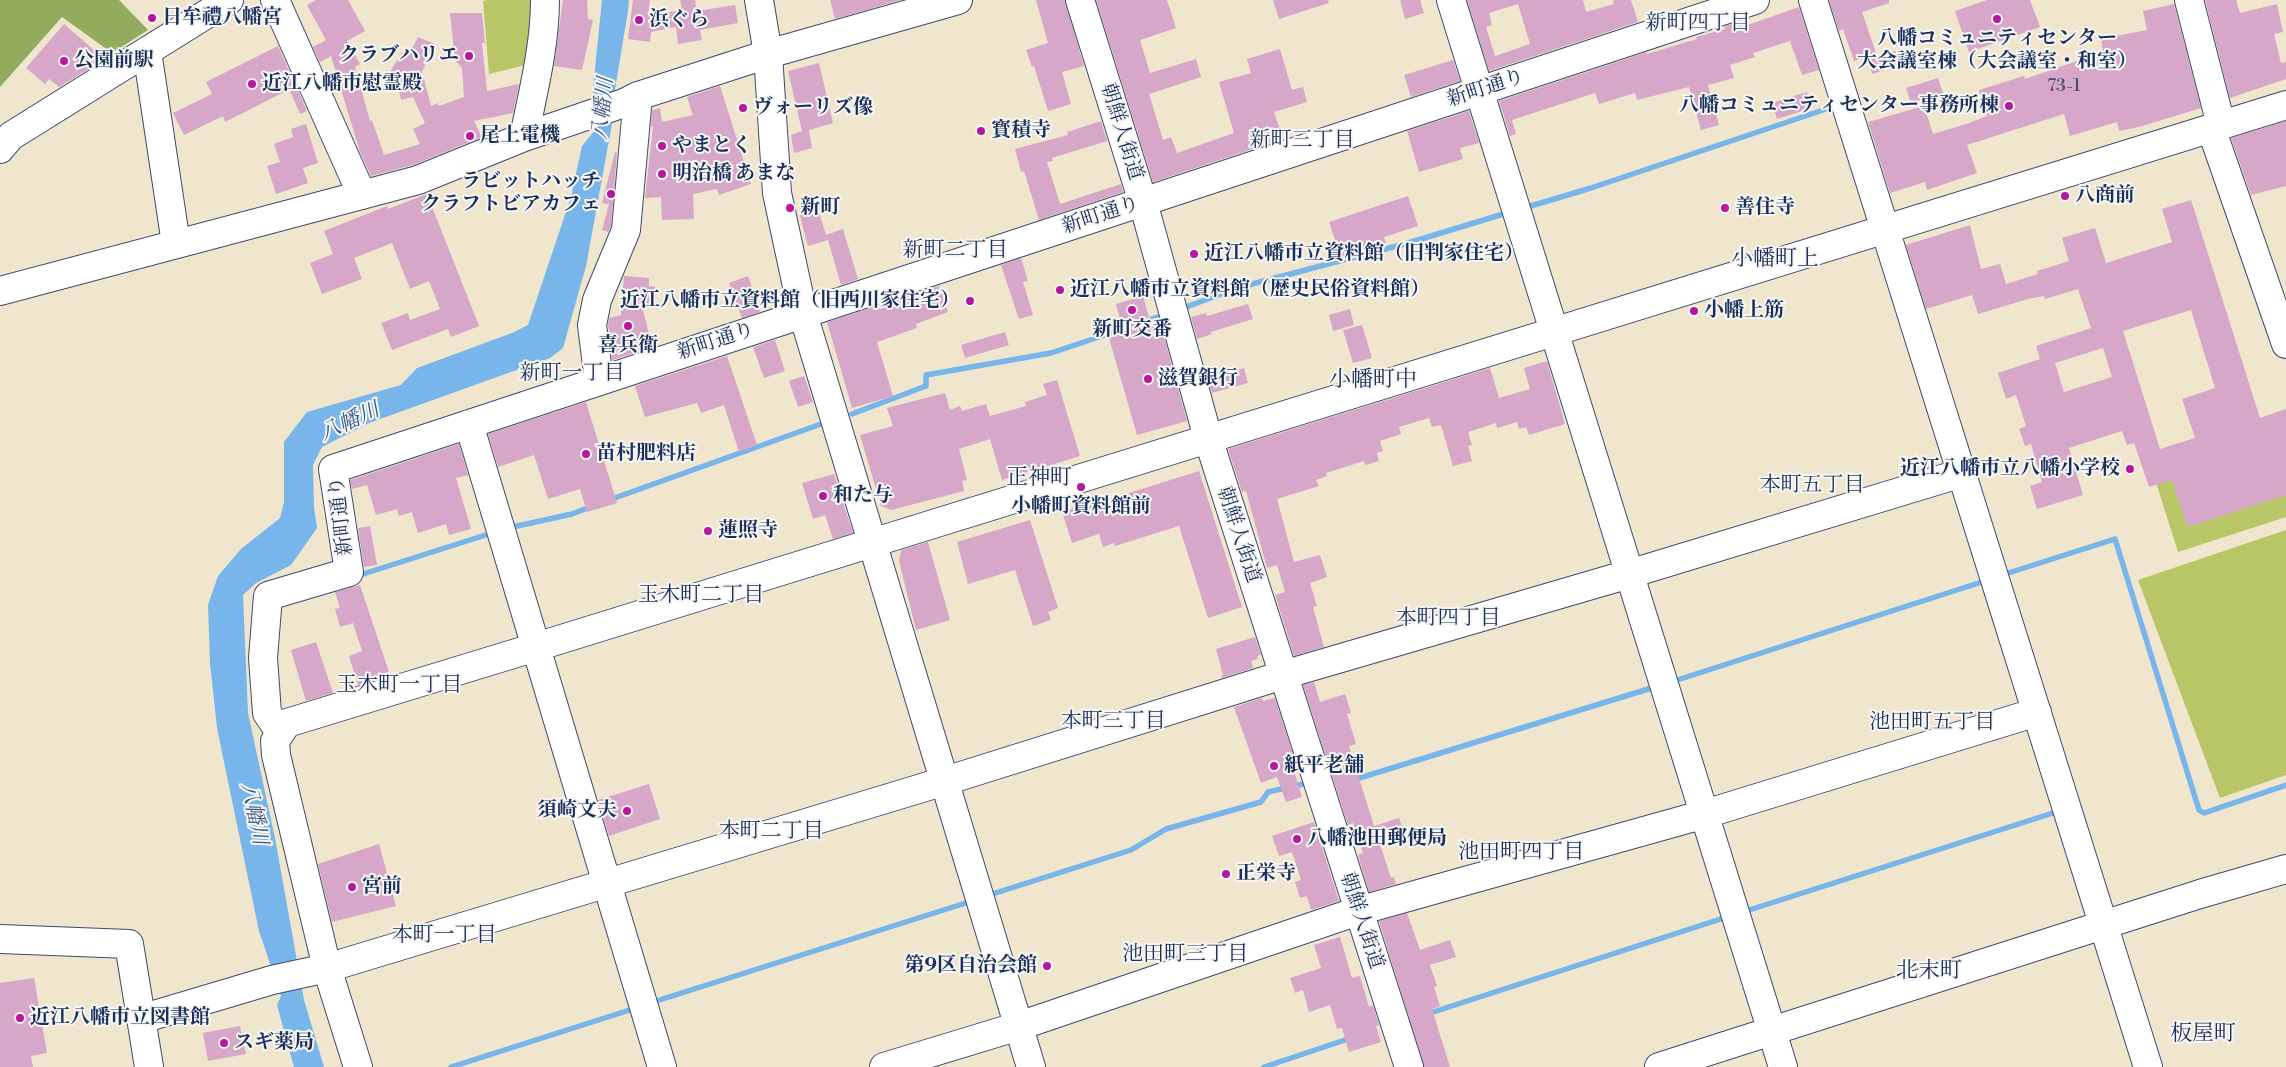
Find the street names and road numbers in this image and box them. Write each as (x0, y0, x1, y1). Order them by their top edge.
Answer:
street label: 新町通り (1444, 65, 1528, 113)
street label: 朝鮮人街道 (1095, 81, 1147, 183)
street label: 新町通り (1059, 192, 1143, 240)
street label: 新町通り (674, 318, 758, 366)
street label: 新町通り (325, 475, 359, 557)
street label: 朝鮮人街道 (1211, 484, 1265, 586)
street label: 朝鮮人街道 (1334, 870, 1388, 972)

